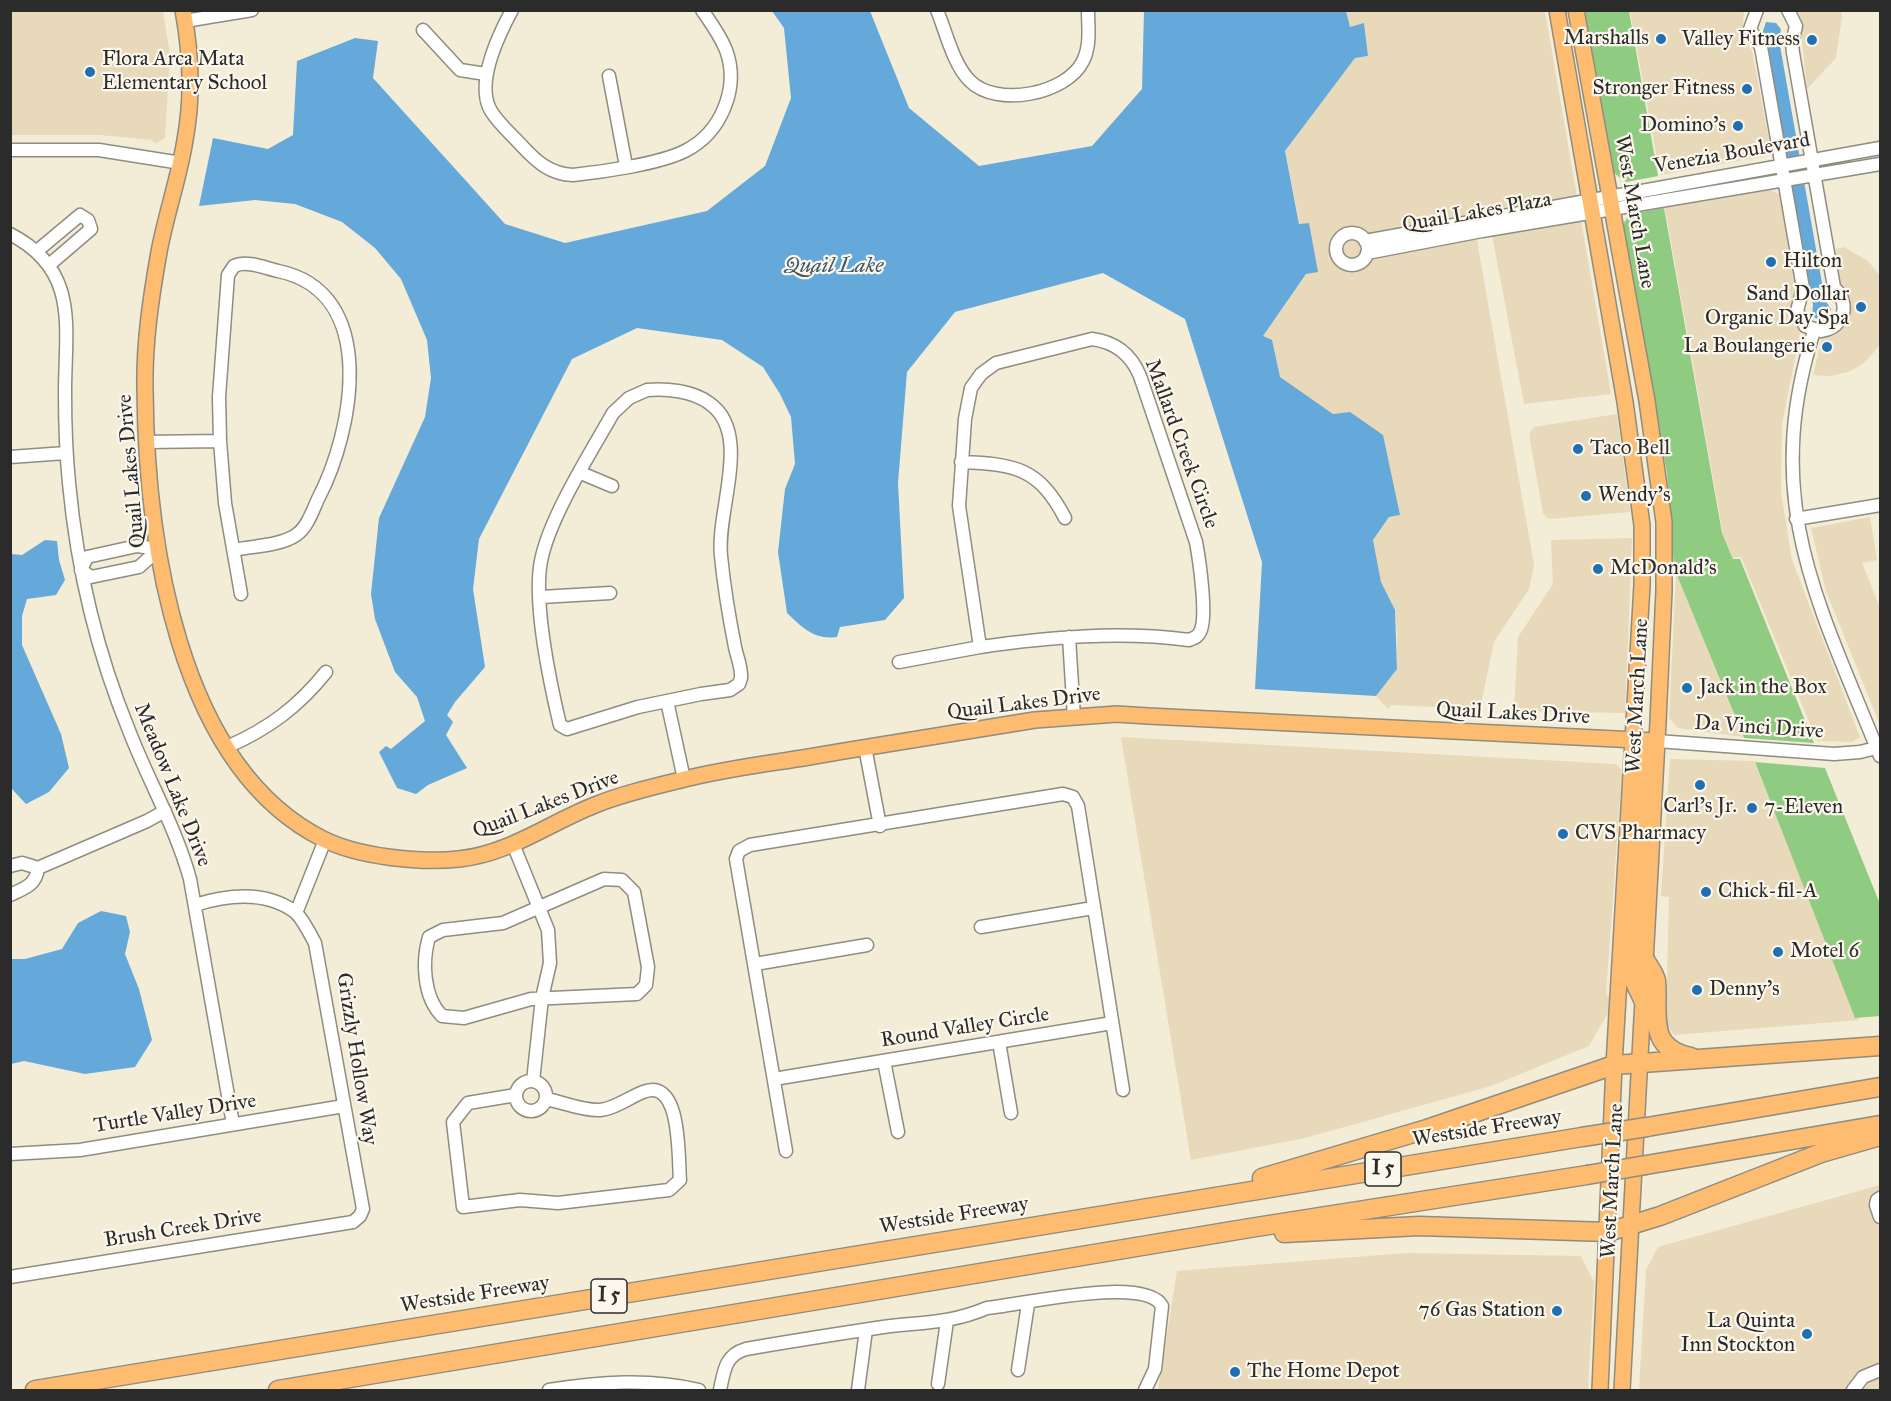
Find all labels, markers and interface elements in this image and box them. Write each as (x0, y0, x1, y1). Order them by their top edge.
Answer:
place label: Marshalls (1563, 26, 1649, 52)
place label: Valley Fitness (1682, 27, 1800, 53)
marker: Marshalls (1654, 32, 1668, 46)
marker: Valley Fitness (1805, 33, 1819, 47)
place label: Flora Arca Mata Elementary School (102, 47, 267, 97)
marker: Flora Arca Mata Elementary School (83, 65, 97, 79)
place label: Stronger Fitness (1592, 76, 1735, 102)
marker: Stronger Fitness (1740, 82, 1754, 96)
place label: Domino's (1641, 113, 1726, 139)
marker: Domino's (1731, 119, 1745, 133)
street label: Venezia Boulevard (1652, 128, 1812, 180)
street label: West March Lane (1608, 133, 1660, 291)
street label: Quail Lakes Plaza (1400, 187, 1554, 239)
place label: Hilton (1783, 249, 1842, 275)
water label: Quail Lake (784, 254, 884, 280)
marker: Hilton (1764, 255, 1778, 269)
place label: Sand Dollar Organic Day Spa (1705, 282, 1849, 332)
marker: Sand Dollar Organic Day Spa (1854, 300, 1868, 314)
place label: La Boulangerie (1684, 334, 1815, 360)
marker: La Boulangerie (1820, 340, 1834, 354)
street label: Mallard Creek Circle (1139, 356, 1223, 532)
street label: Quail Lakes Drive (113, 393, 151, 549)
place label: Taco Bell (1590, 436, 1670, 462)
marker: Taco Bell (1571, 442, 1585, 456)
place label: Wendy's (1598, 483, 1671, 509)
marker: Wendy's (1579, 489, 1593, 503)
place label: McDonald's (1610, 556, 1717, 582)
marker: McDonald's (1591, 562, 1605, 576)
street label: West March Lane (1621, 618, 1655, 774)
place label: Jack in the Box (1699, 675, 1827, 701)
marker: Jack in the Box (1680, 681, 1694, 695)
street label: Quail Lakes Drive (946, 682, 1102, 726)
street label: Quail Lakes Drive (1435, 697, 1591, 731)
street label: Meadow Lake Drive (128, 699, 216, 871)
street label: Da Vinci Drive (1694, 711, 1824, 745)
street label: Quail Lakes Drive (469, 766, 623, 844)
marker: Carl's Jr. (1693, 778, 1707, 792)
place label: Carl's Jr. (1663, 794, 1737, 820)
place label: 7-Eleven (1764, 795, 1843, 821)
marker: 7-Eleven (1745, 801, 1759, 815)
place label: CVS Pharmacy (1575, 821, 1706, 847)
marker: CVS Pharmacy (1556, 827, 1570, 841)
place label: Chick-fil-A (1718, 879, 1818, 905)
marker: Chick-fil-A (1699, 885, 1713, 899)
place label: Motel 6 (1790, 939, 1859, 965)
marker: Motel 6 (1771, 945, 1785, 959)
street label: Grizzly Hollow Way (330, 971, 382, 1147)
place label: Denny's (1709, 977, 1780, 1003)
marker: Denny's (1690, 983, 1704, 997)
street label: Round Valley Circle (879, 1002, 1051, 1054)
street label: Turtle Valley Drive (92, 1089, 258, 1139)
street label: West March Lane (1596, 1103, 1630, 1259)
street label: Westside Freeway (1411, 1105, 1563, 1153)
road number: I 5 (1365, 1152, 1401, 1186)
street label: Westside Freeway (878, 1192, 1030, 1240)
street label: Brush Creek Drive (102, 1204, 264, 1254)
street label: Westside Freeway (399, 1271, 551, 1319)
road number: I 5 (591, 1279, 627, 1313)
place label: 76 Gas Station (1419, 1298, 1545, 1324)
marker: 76 Gas Station (1550, 1304, 1564, 1318)
place label: La Quinta Inn Stockton (1680, 1309, 1795, 1359)
marker: La Quinta Inn Stockton (1800, 1327, 1814, 1341)
place label: The Home Depot (1247, 1359, 1400, 1385)
marker: The Home Depot (1228, 1365, 1242, 1379)

